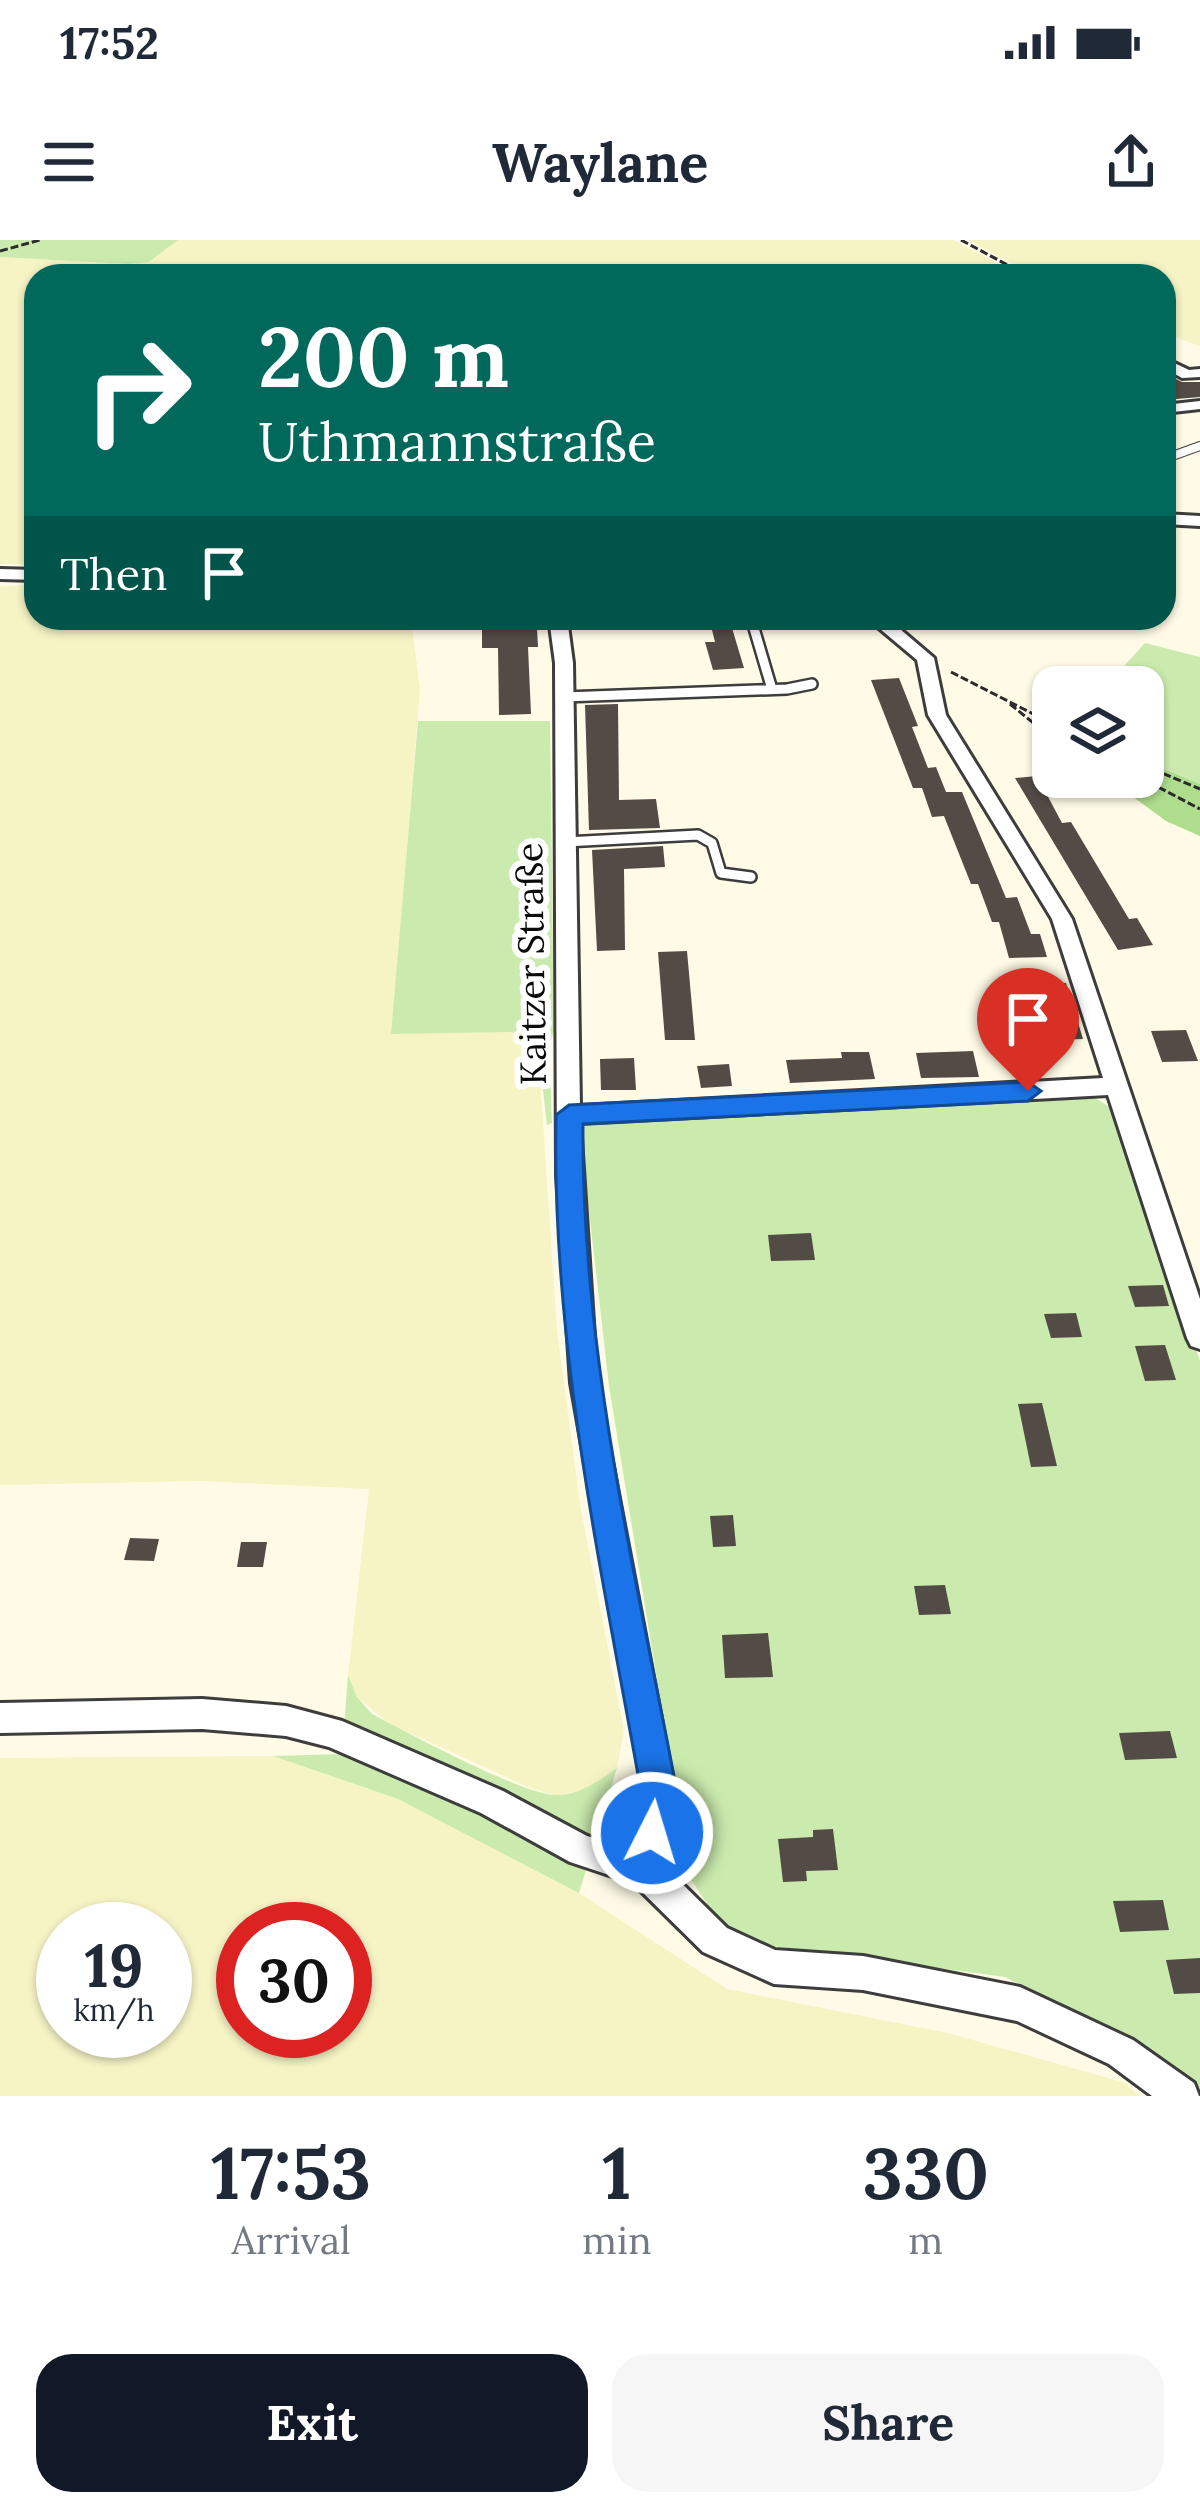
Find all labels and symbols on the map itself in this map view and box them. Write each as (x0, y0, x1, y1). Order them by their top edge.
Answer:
street label: Kaitzer Straße (506, 842, 556, 1086)
pin (977, 968, 1079, 1091)
position arrow (589, 1770, 715, 1896)
speed limit sign: 30 (216, 1902, 372, 2058)

